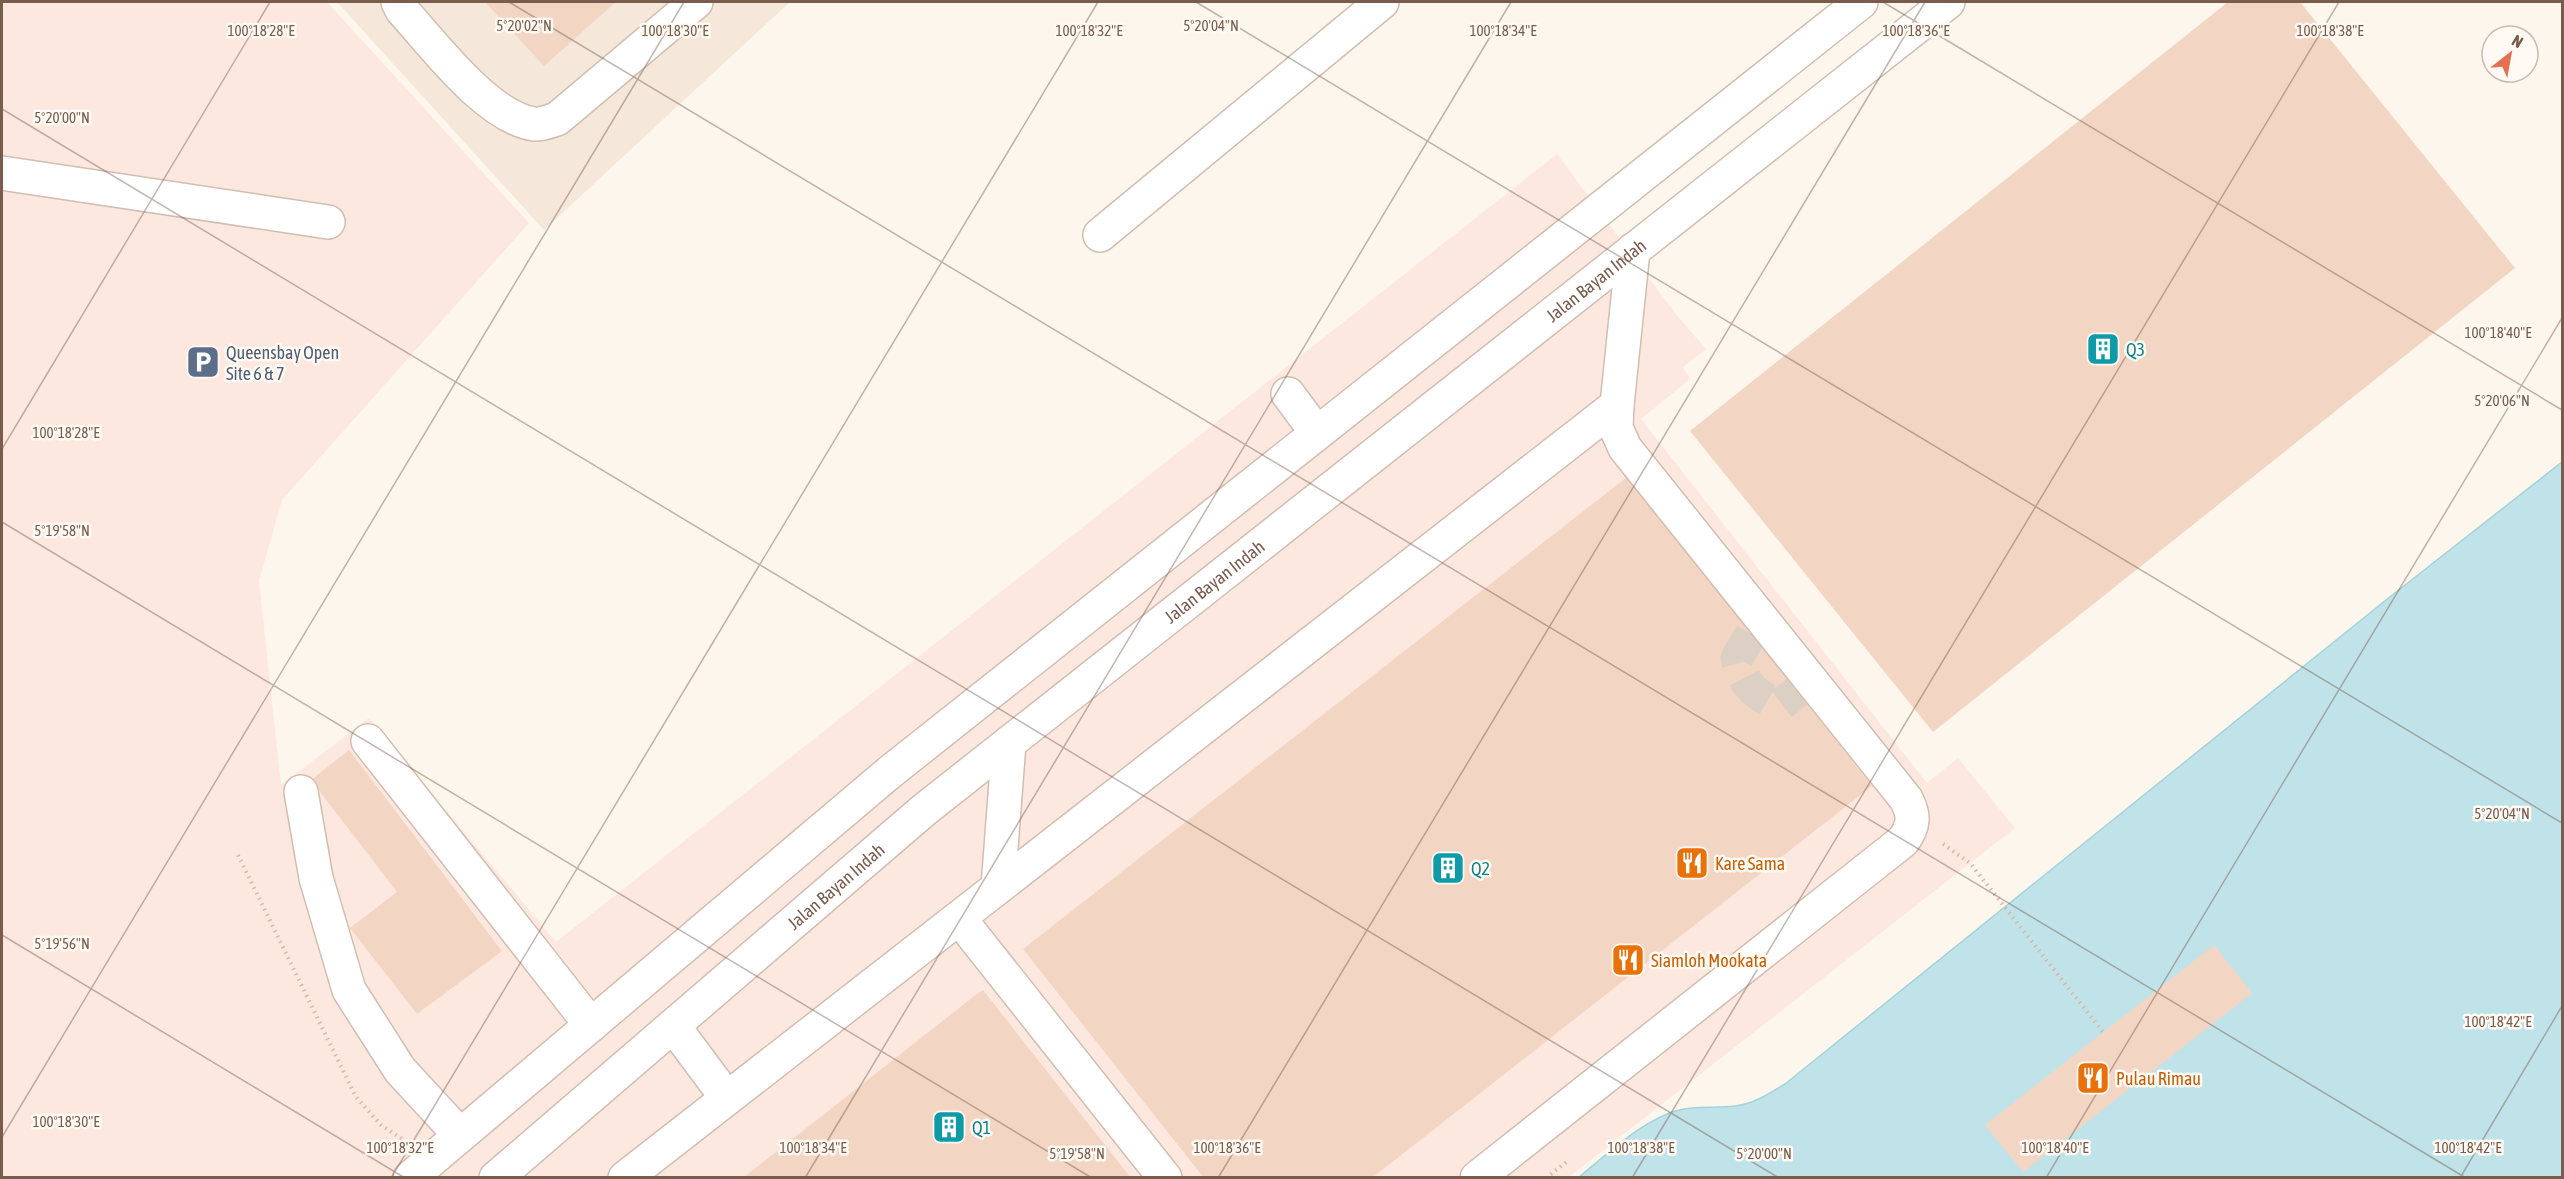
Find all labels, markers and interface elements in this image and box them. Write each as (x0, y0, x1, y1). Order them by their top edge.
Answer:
text: 5°20'02"N (496, 17, 552, 34)
text: 5°20'04"N (1183, 17, 1239, 34)
text: 100°18'28"E (227, 22, 295, 39)
text: 100°18'30"E (641, 22, 709, 39)
text: 100°18'32"E (1055, 22, 1123, 39)
text: 100°18'34"E (1469, 22, 1537, 39)
text: 100°18'36"E (1882, 22, 1950, 39)
text: 100°18'38"E (2296, 22, 2364, 39)
north arrow (2480, 24, 2540, 84)
text: N (2509, 31, 2526, 51)
text: 5°20'00"N (34, 109, 90, 126)
street label: Jalan Bayan Indah (1542, 234, 1650, 326)
text: 100°18'40"E (2464, 324, 2532, 341)
building icon: Q3 (2085, 331, 2121, 367)
place label: Q3 (2126, 339, 2145, 360)
place label: Queensbay Open Site 6 & 7 (226, 342, 339, 384)
parking icon: Queensbay Open Site 6 & 7 (185, 344, 221, 380)
text: 5°20'06"N (2474, 392, 2530, 409)
text: 100°18'28"E (32, 424, 100, 441)
text: 5°19'58"N (34, 522, 90, 539)
street label: Jalan Bayan Indah (1160, 535, 1268, 627)
text: 5°20'04"N (2474, 805, 2530, 822)
street label: Jalan Bayan Indah (783, 838, 889, 933)
restaurant icon: Kare Sama (1674, 845, 1710, 881)
building icon: Q2 (1430, 850, 1466, 886)
place label: Kare Sama (1715, 853, 1785, 874)
place label: Q2 (1471, 858, 1490, 879)
text: 5°19'56"N (34, 935, 90, 952)
restaurant icon: Siamloh Mookata (1610, 942, 1646, 978)
place label: Siamloh Mookata (1651, 950, 1767, 971)
text: 100°18'42"E (2464, 1013, 2532, 1030)
restaurant icon: Pulau Rimau (2075, 1060, 2111, 1096)
place label: Pulau Rimau (2116, 1068, 2201, 1089)
building icon: Q1 (931, 1109, 967, 1145)
text: 100°18'30"E (32, 1113, 100, 1130)
place label: Q1 (972, 1117, 991, 1138)
text: 100°18'32"E (366, 1139, 434, 1156)
text: 100°18'34"E (779, 1139, 847, 1156)
text: 100°18'36"E (1193, 1139, 1261, 1156)
text: 100°18'38"E (1607, 1139, 1675, 1156)
text: 100°18'40"E (2021, 1139, 2089, 1156)
text: 100°18'42"E (2434, 1139, 2502, 1156)
text: 5°19'58"N (1049, 1145, 1105, 1162)
text: 5°20'00"N (1736, 1145, 1792, 1162)

